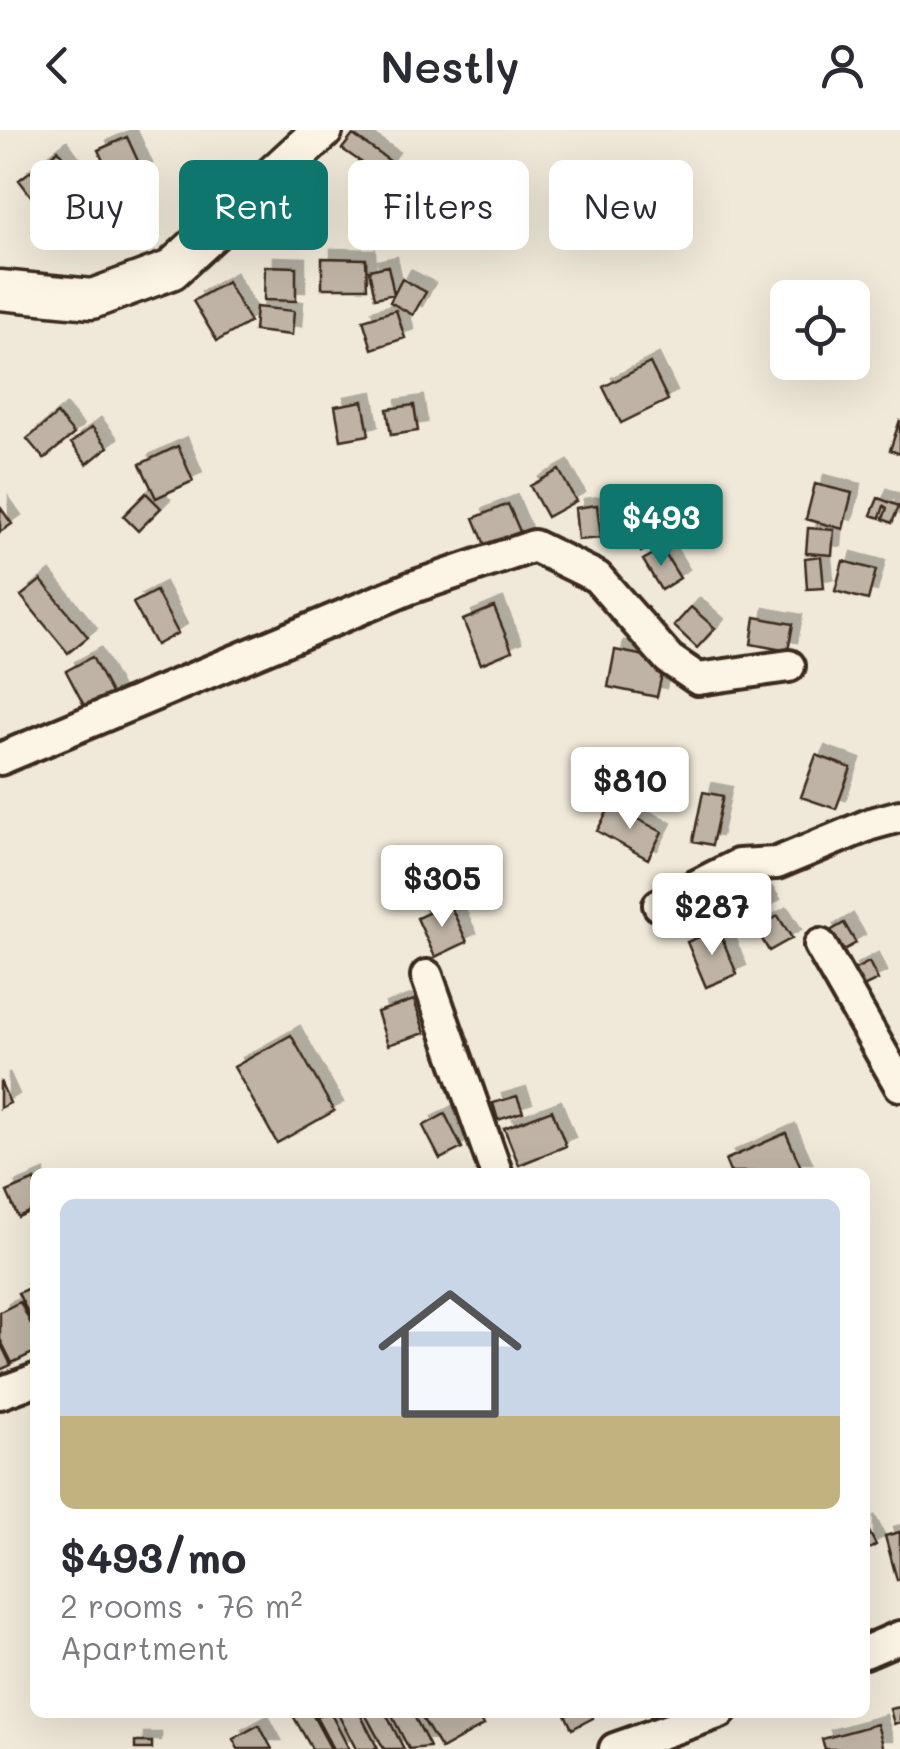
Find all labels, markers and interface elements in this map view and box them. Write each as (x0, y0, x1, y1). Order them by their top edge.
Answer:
text: Nestly (380, 36, 520, 94)
icon: back (30, 38, 85, 93)
icon: person (815, 38, 870, 93)
chip: Buy (30, 160, 159, 250)
chip: Rent (179, 160, 328, 250)
chip: Filters (348, 160, 529, 250)
chip: New (549, 160, 693, 250)
map controls (770, 280, 870, 380)
button: locate (770, 280, 870, 380)
pin: $493 (602, 484, 720, 569)
text: $493 (622, 495, 700, 537)
pin: $810 (571, 747, 689, 832)
text: $810 (593, 758, 667, 800)
pin: $305 (383, 845, 501, 930)
text: $305 (403, 856, 481, 898)
pin: $287 (653, 873, 771, 958)
text: $287 (674, 884, 750, 926)
icon: home (360, 1264, 540, 1444)
text: $493/mo (60, 1529, 246, 1584)
text: 2 rooms · 76 m² (60, 1584, 303, 1626)
text: Apartment (60, 1626, 229, 1668)

